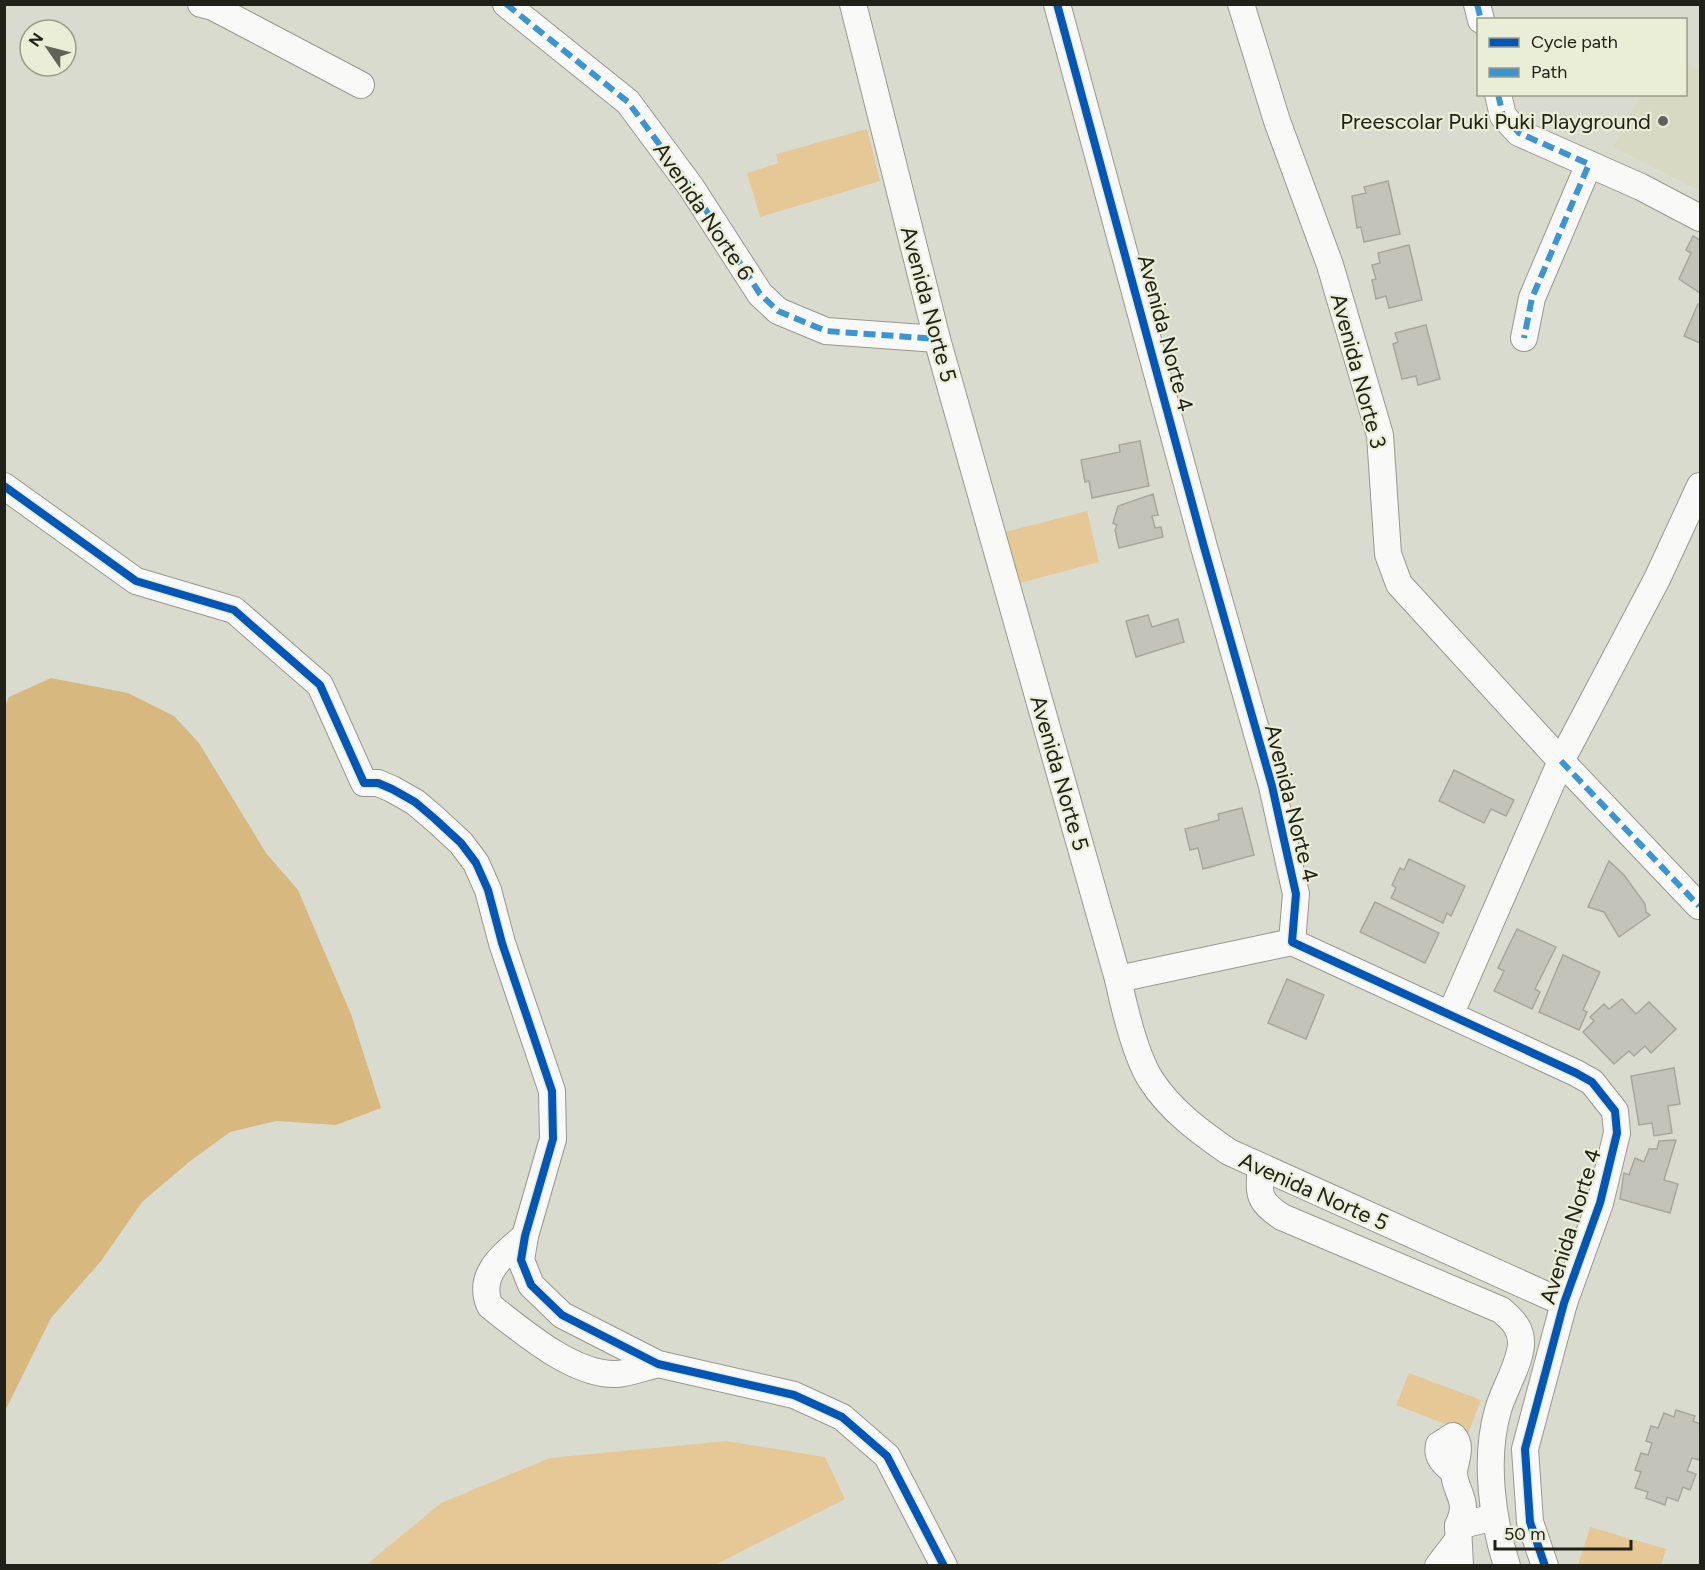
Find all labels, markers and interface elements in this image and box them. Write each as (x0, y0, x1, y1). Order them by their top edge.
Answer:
north arrow (18, 18, 78, 78)
legend (1477, 18, 1687, 96)
text: N (25, 29, 47, 50)
text: Cycle path (1531, 31, 1618, 53)
text: Path (1531, 61, 1567, 83)
place label: Preescolar Puki Puki Playground (1340, 108, 1651, 135)
marker: Preescolar Puki Puki Playground (1656, 114, 1670, 128)
street label: Avenida Norte 6 (648, 137, 760, 285)
street label: Avenida Norte 5 (895, 223, 962, 385)
street label: Avenida Norte 4 (1132, 252, 1199, 415)
street label: Avenida Norte 3 (1325, 291, 1392, 452)
street label: Avenida Norte 5 (1024, 692, 1095, 854)
street label: Avenida Norte 4 (1259, 722, 1324, 885)
street label: Avenida Norte 4 (1534, 1145, 1607, 1307)
street label: Avenida Norte 5 (1235, 1147, 1393, 1236)
scale bar (1495, 1513, 1632, 1551)
text: 50 m (1504, 1523, 1546, 1545)

